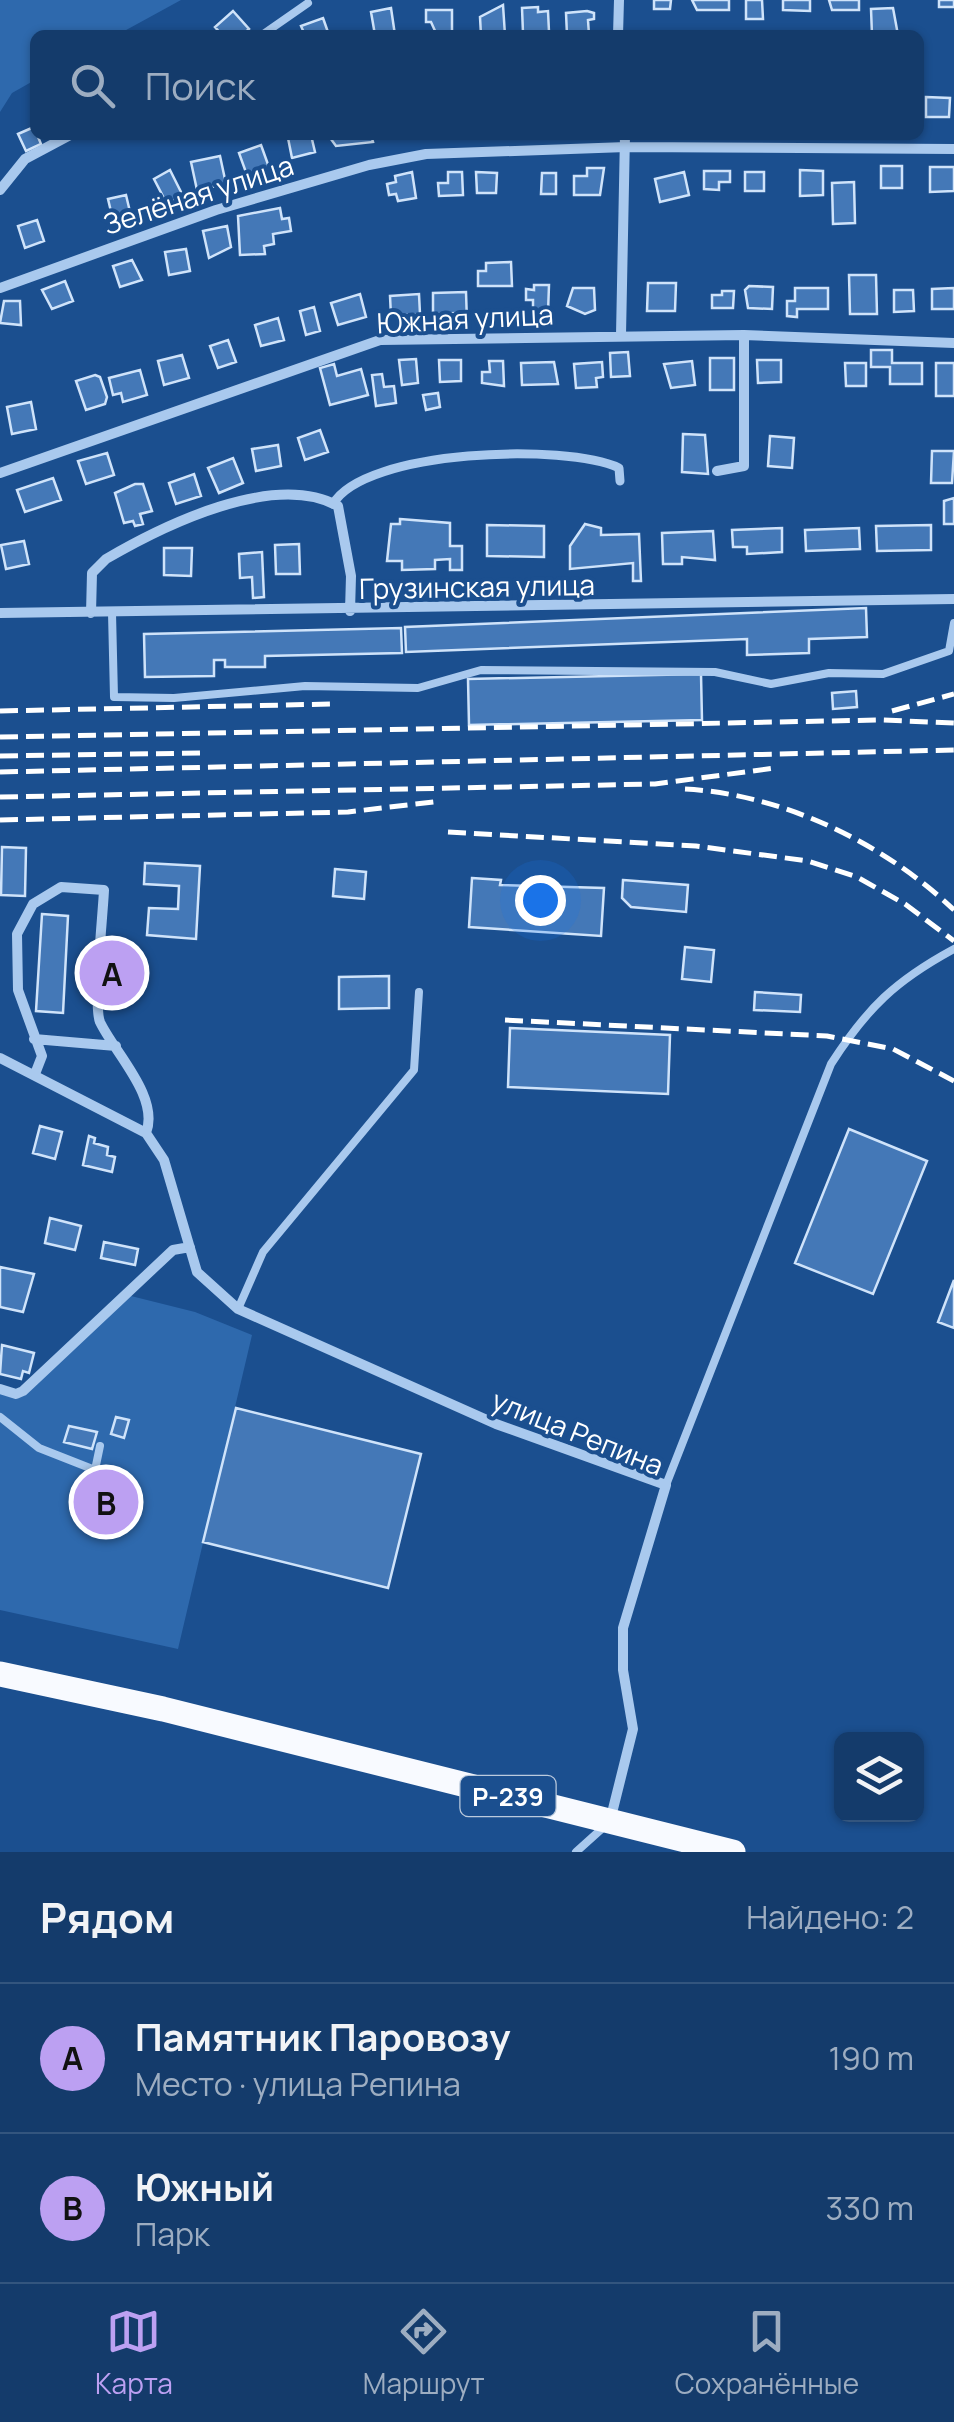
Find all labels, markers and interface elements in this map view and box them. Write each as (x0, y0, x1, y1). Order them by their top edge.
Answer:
search box (30, 30, 924, 140)
icon: search (65, 58, 120, 113)
text: Поиск (145, 59, 255, 111)
street label: Зелёная улица (98, 145, 298, 243)
street label: Южная улица (376, 294, 554, 342)
street label: Грузинская улица (359, 565, 595, 607)
your location (515, 875, 566, 926)
pin: A (80, 936, 144, 1010)
street label: улица Репина (487, 1380, 669, 1484)
pin: B (74, 1464, 138, 1540)
map controls (834, 1732, 924, 1822)
button: layers (834, 1732, 924, 1822)
road number: Р-239 (460, 1776, 556, 1816)
text: Рядом (40, 1888, 174, 1946)
text: Найдено: 2 (746, 1895, 914, 1939)
text: Памятник Паровозу (135, 2010, 510, 2062)
text: A (62, 2036, 83, 2080)
text: 190 m (829, 2036, 914, 2080)
text: Место · улица Репина (135, 2062, 461, 2106)
text: Южный (135, 2160, 274, 2212)
text: B (62, 2186, 83, 2230)
text: 330 m (826, 2186, 914, 2230)
text: Парк (135, 2212, 210, 2256)
tab: Карта (95, 2304, 173, 2402)
tab: Маршрут (363, 2304, 485, 2402)
tab: Сохранённые (675, 2304, 859, 2402)

